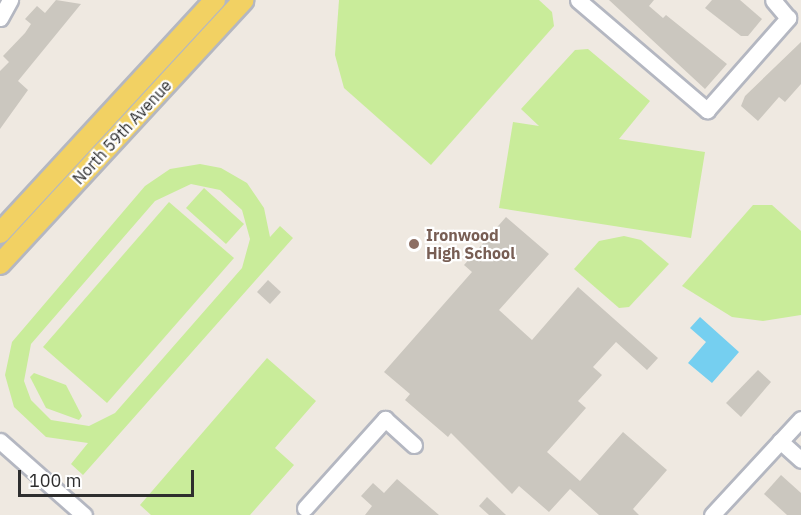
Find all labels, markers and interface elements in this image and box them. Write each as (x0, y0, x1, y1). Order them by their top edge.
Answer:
street label: North 59th Avenue (69, 76, 175, 188)
place label: Ironwood High School (426, 225, 515, 263)
marker: Ironwood High School (407, 237, 421, 251)
scale bar (21, 458, 196, 496)
text: 100 m (29, 469, 81, 492)

